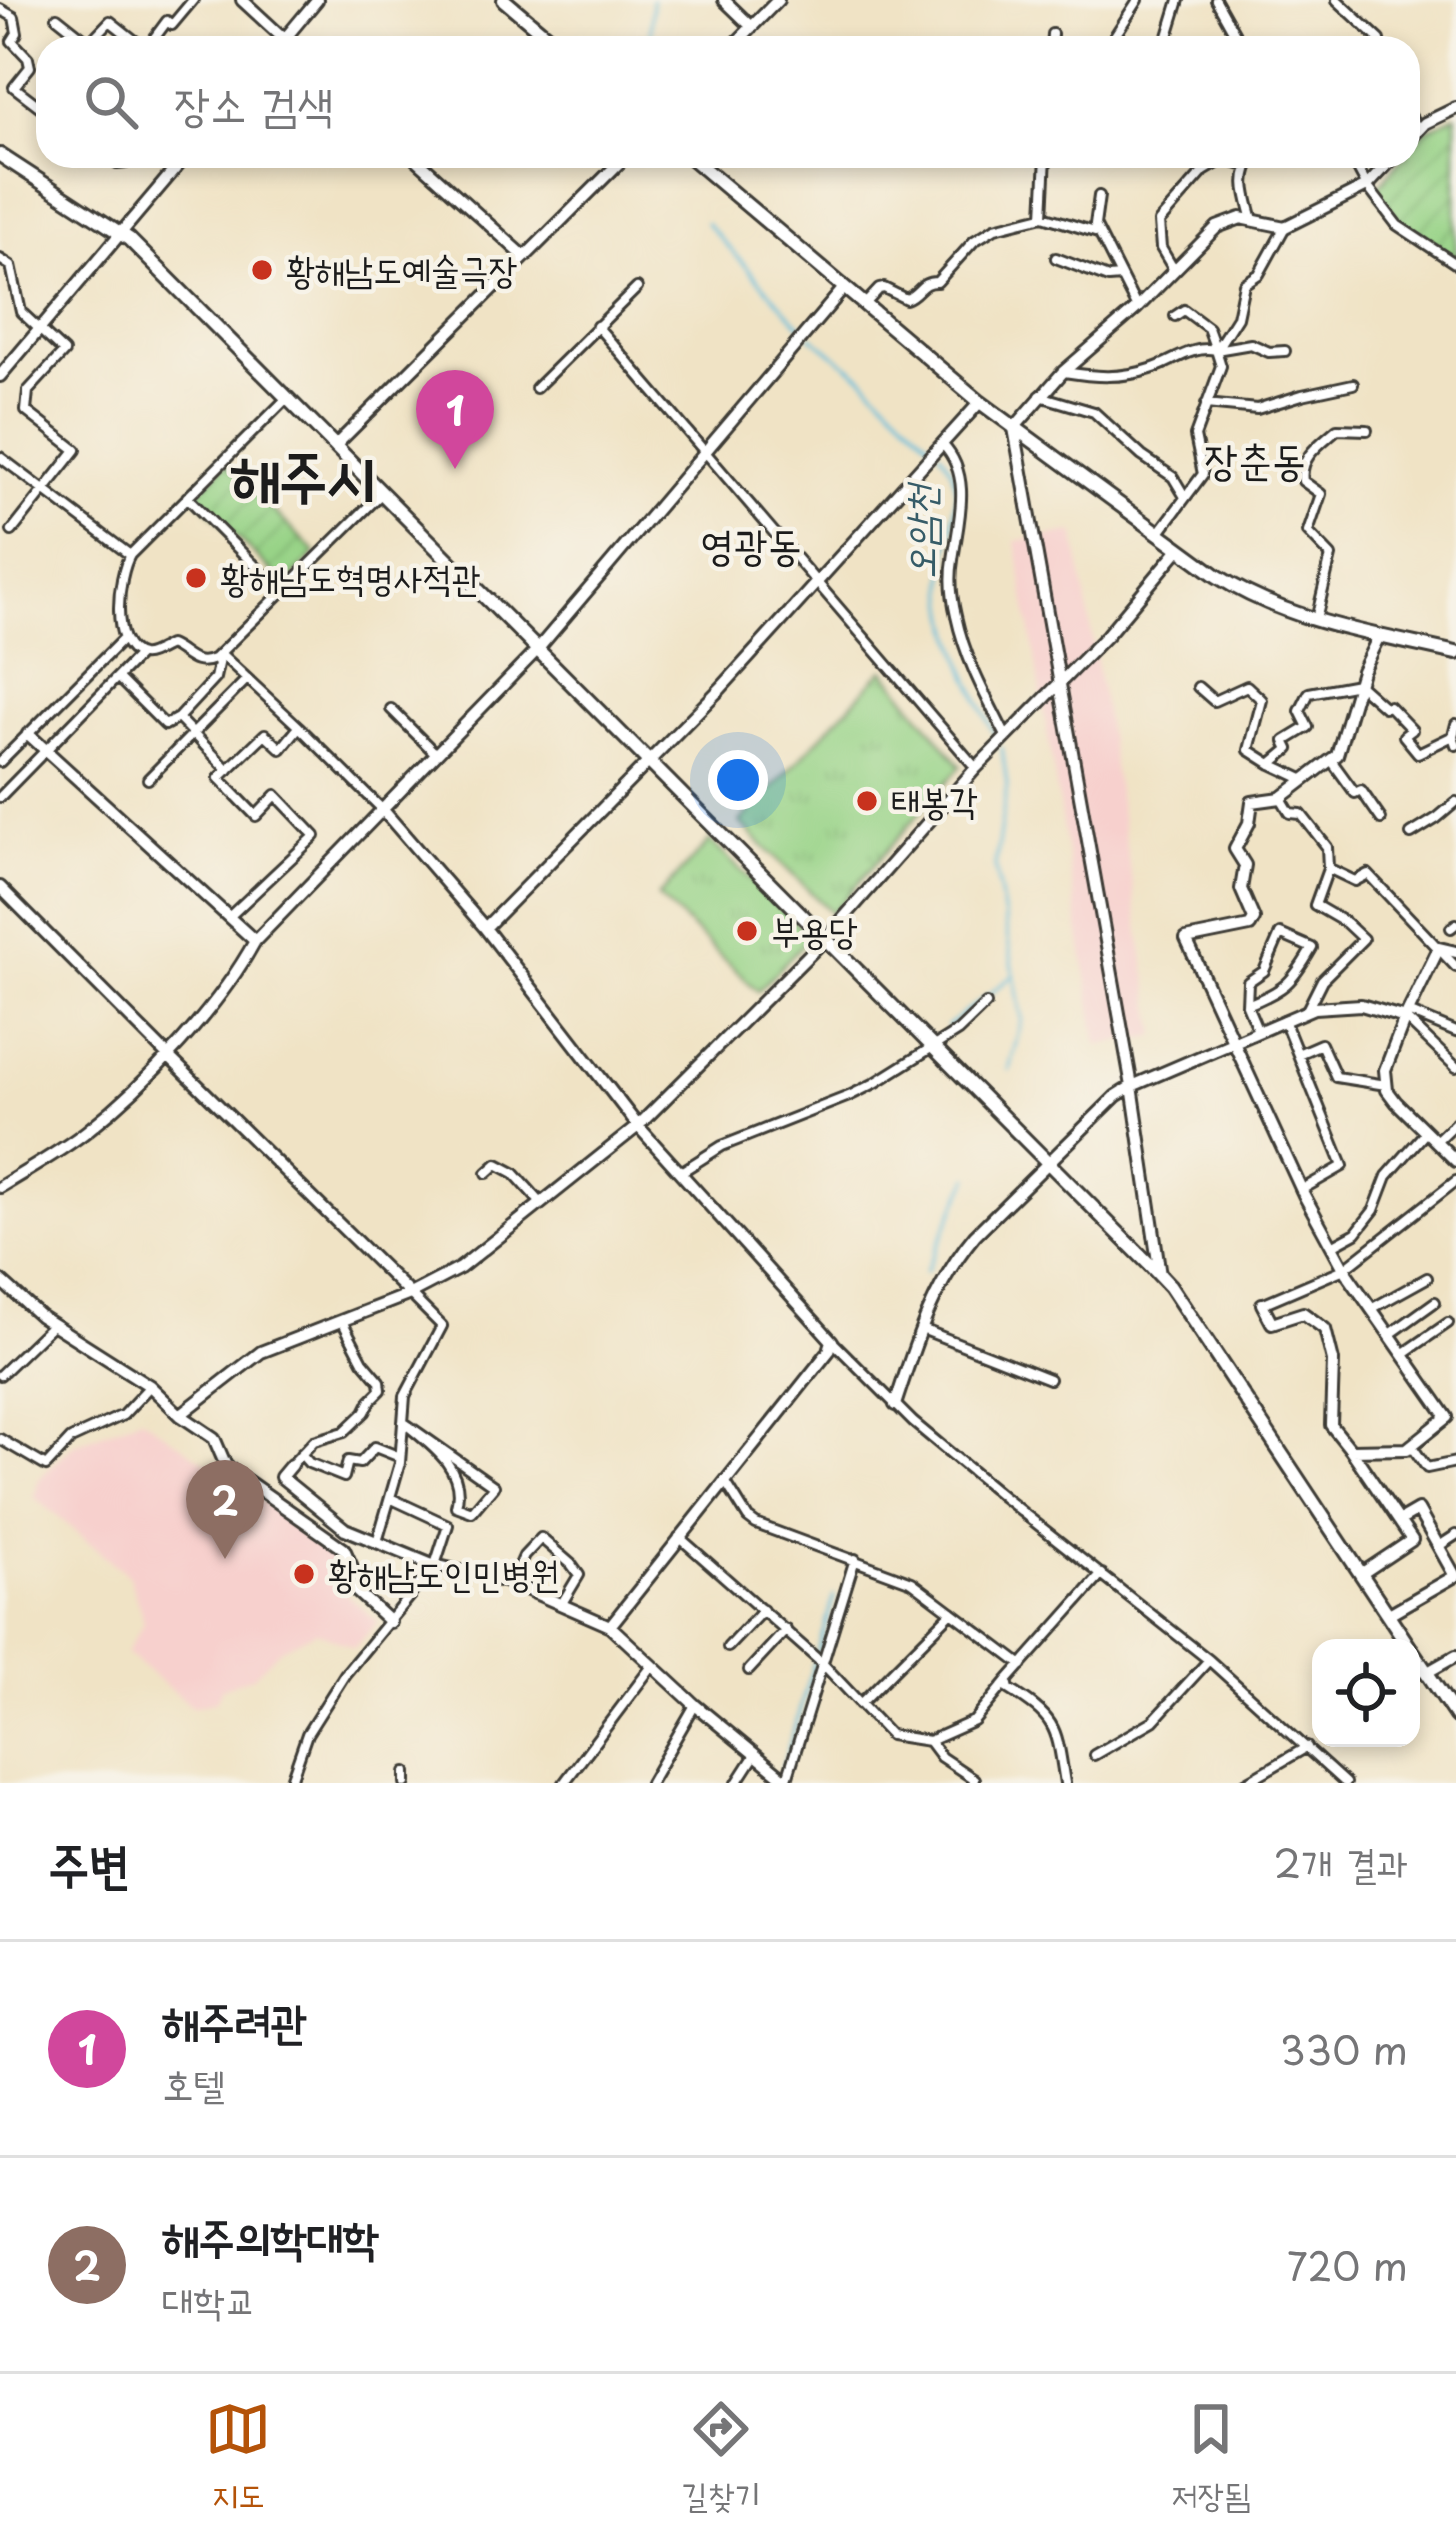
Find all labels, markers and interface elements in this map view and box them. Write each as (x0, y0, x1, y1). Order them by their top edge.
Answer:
search box (36, 36, 1420, 168)
text: 장소 검색 (174, 68, 333, 136)
icon: search (78, 69, 144, 135)
place label: 황해남도예술극장 (286, 241, 518, 295)
marker: 황해남도예술극장 (249, 257, 275, 283)
pin: 1 (416, 370, 494, 469)
district label: 장춘동 (1204, 426, 1306, 489)
district label: 해주시 (231, 428, 375, 518)
water label: 오암천 (889, 481, 948, 579)
district label: 영광동 (700, 511, 802, 574)
place label: 황해남도혁명사적관 (220, 549, 481, 603)
marker: 황해남도혁명사적관 (183, 565, 209, 591)
your location (708, 750, 768, 810)
place label: 태봉각 (891, 772, 978, 826)
marker: 태봉각 (854, 788, 880, 814)
place label: 부용당 (771, 902, 858, 956)
marker: 부용당 (734, 918, 760, 944)
pin: 2 (186, 1460, 264, 1559)
place label: 황해남도인민병원 (328, 1545, 560, 1599)
marker: 황해남도인민병원 (291, 1561, 317, 1587)
map controls (1312, 1639, 1420, 1747)
button: locate (1312, 1639, 1420, 1747)
text: 주변 (48, 1823, 130, 1900)
text: 2개 결과 (1274, 1832, 1408, 1891)
text: 해주려관 (162, 1985, 307, 2053)
text: 1 (78, 2019, 96, 2078)
text: 330 m (1280, 2019, 1408, 2078)
text: 호텔 (162, 2053, 225, 2112)
text: 해주의학대학 (162, 2201, 379, 2269)
text: 2 (73, 2235, 101, 2294)
text: 720 m (1287, 2235, 1408, 2294)
text: 대학교 (162, 2269, 256, 2328)
tab: 지도 (205, 2396, 271, 2518)
tab: 길찾기 (681, 2396, 761, 2518)
tab: 저장됨 (1171, 2396, 1251, 2518)

